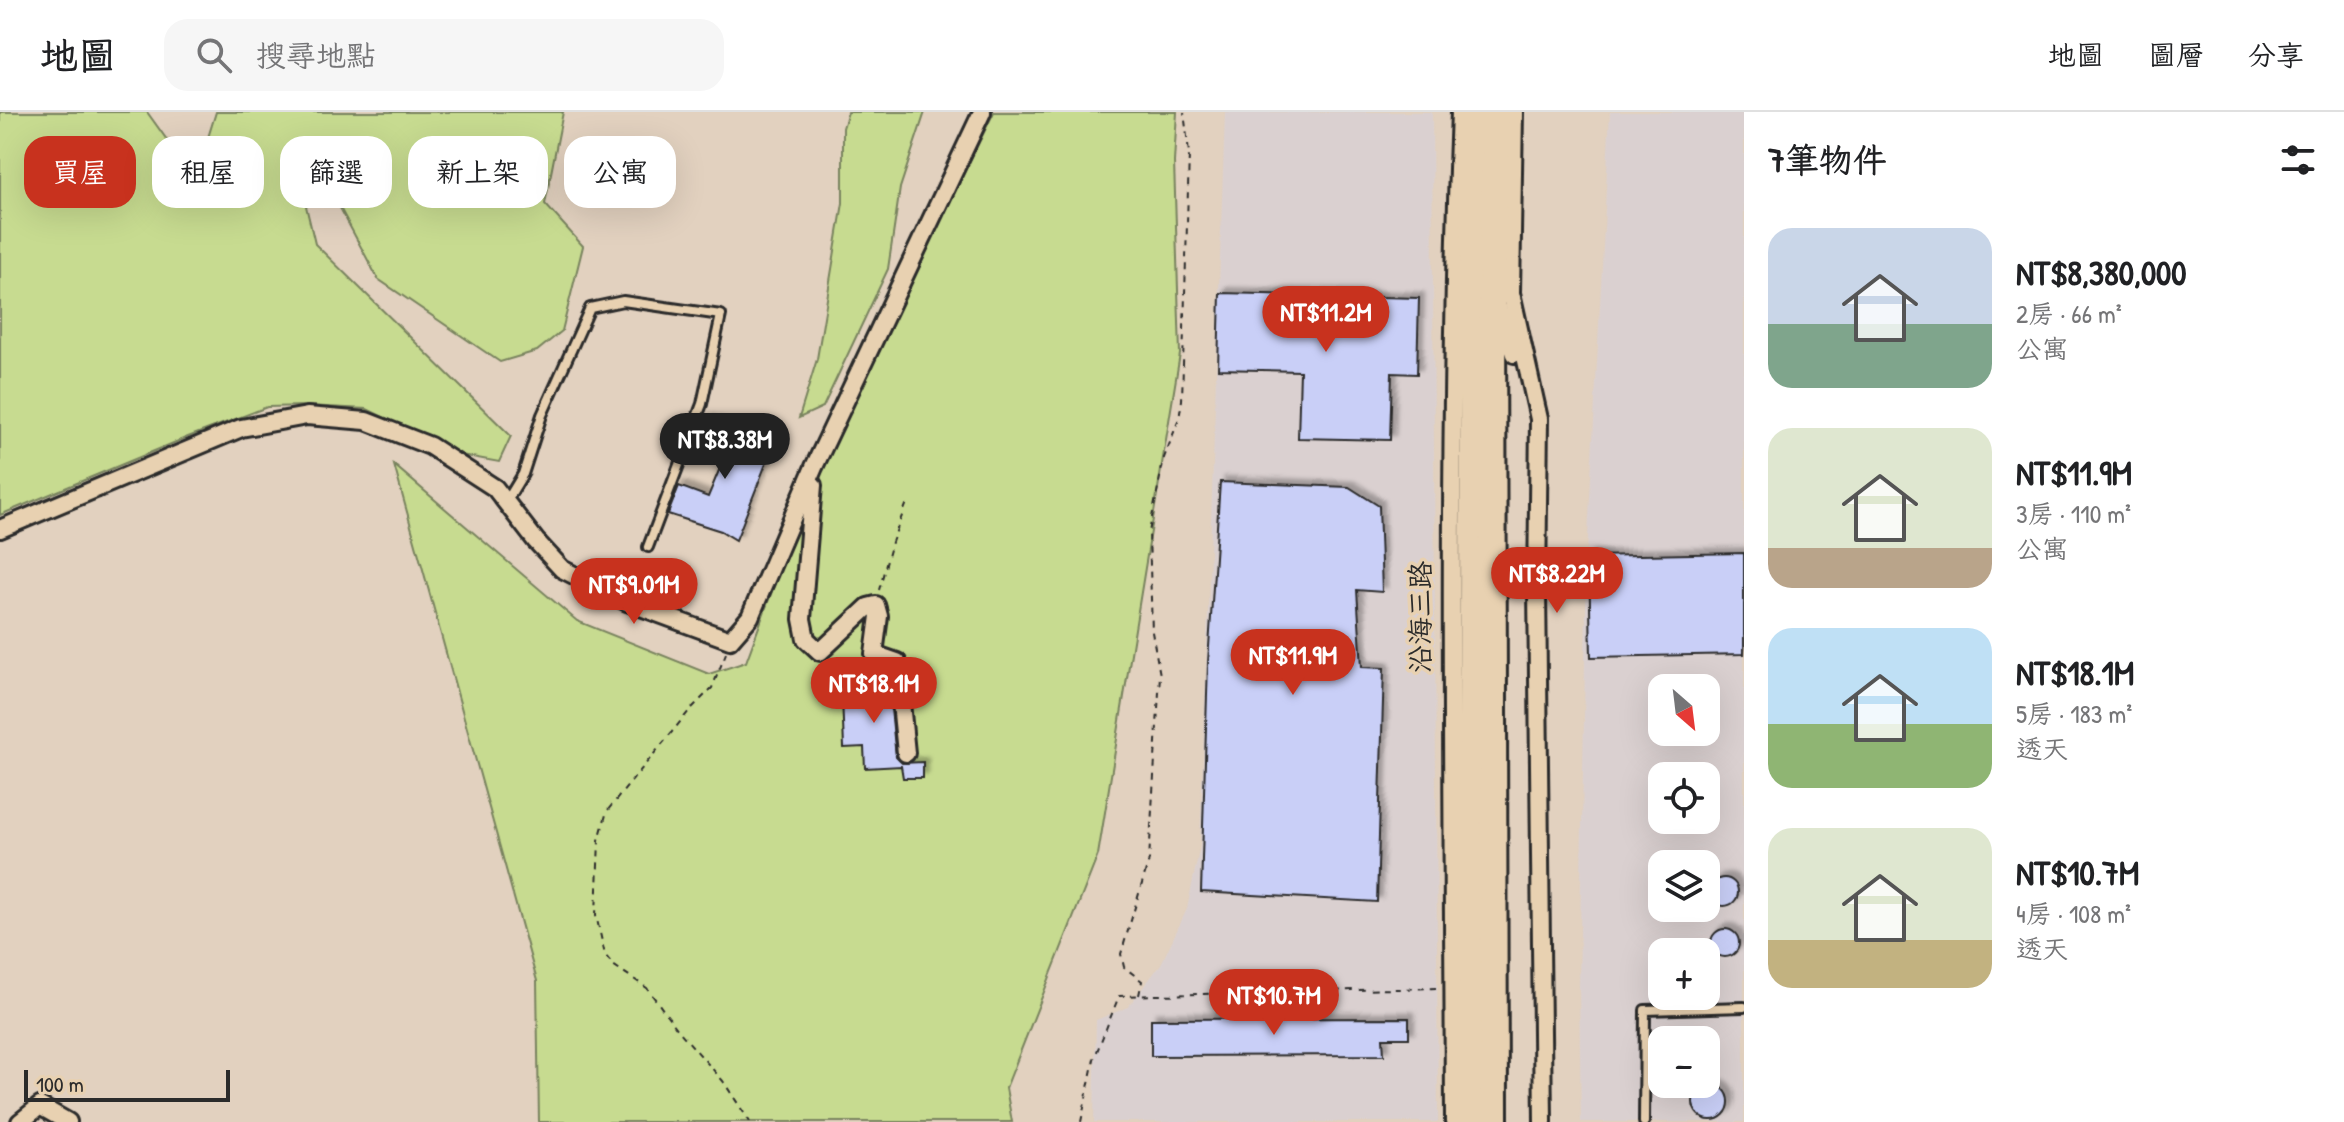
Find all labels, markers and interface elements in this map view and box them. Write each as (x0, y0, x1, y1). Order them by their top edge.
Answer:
search box (164, 19, 724, 91)
text: 地圖 (40, 29, 116, 81)
icon: search (192, 33, 236, 77)
text: 搜尋地點 (256, 35, 376, 75)
text: 地圖 (2048, 36, 2104, 74)
text: 圖層 (2148, 36, 2204, 74)
text: 分享 (2248, 36, 2304, 74)
chip: 買屋 (24, 136, 136, 208)
chip: 租屋 (152, 136, 264, 208)
chip: 篩選 (280, 136, 392, 208)
chip: 新上架 (408, 136, 548, 208)
chip: 公寓 (564, 136, 676, 208)
text: 7筆物件 (1768, 137, 1887, 183)
icon: filters (2276, 138, 2320, 182)
text: NT$8,380,000 (2016, 250, 2187, 296)
icon: home (1832, 260, 1928, 356)
pin: NT$11.2M (1243, 286, 1409, 354)
text: NT$11.2M (1280, 294, 1372, 329)
text: 2房 · 66 m² (2016, 296, 2122, 331)
text: 公寓 (2016, 331, 2068, 366)
pin: NT$8.38M (642, 413, 808, 481)
text: NT$8.38M (678, 421, 772, 456)
text: NT$11.9M (2016, 450, 2132, 496)
icon: home (1832, 460, 1928, 556)
text: 3房 · 110 m² (2016, 496, 2131, 531)
text: 公寓 (2016, 531, 2068, 566)
pin: NT$8.22M (1474, 547, 1640, 615)
text: NT$8.22M (1509, 555, 1605, 590)
pin: NT$9.01M (551, 558, 717, 626)
street label: 沿海三路 (1401, 561, 1439, 673)
text: NT$9.01M (589, 566, 679, 601)
pin: NT$11.9M (1210, 629, 1376, 697)
text: NT$11.9M (1249, 637, 1337, 672)
text: NT$18.1M (2016, 650, 2134, 696)
pin: NT$18.1M (791, 657, 957, 725)
icon: home (1832, 660, 1928, 756)
text: NT$18.1M (829, 665, 919, 700)
north arrow (1648, 674, 1720, 746)
map controls (1648, 674, 1720, 1098)
text: 5房 · 183 m² (2016, 696, 2132, 731)
text: 透天 (2016, 731, 2068, 766)
button: locate (1648, 762, 1720, 834)
button: layers (1648, 850, 1720, 922)
text: NT$10.7M (2016, 850, 2139, 896)
icon: home (1832, 860, 1928, 956)
text: 4房 · 108 m² (2016, 896, 2131, 931)
text: 透天 (2016, 931, 2068, 966)
button: + (1648, 938, 1720, 1010)
pin: NT$10.7M (1191, 969, 1357, 1037)
text: NT$10.7M (1227, 977, 1321, 1012)
button: − (1648, 1026, 1720, 1098)
scale bar (24, 1066, 230, 1102)
text: 100 m (36, 1069, 84, 1099)

